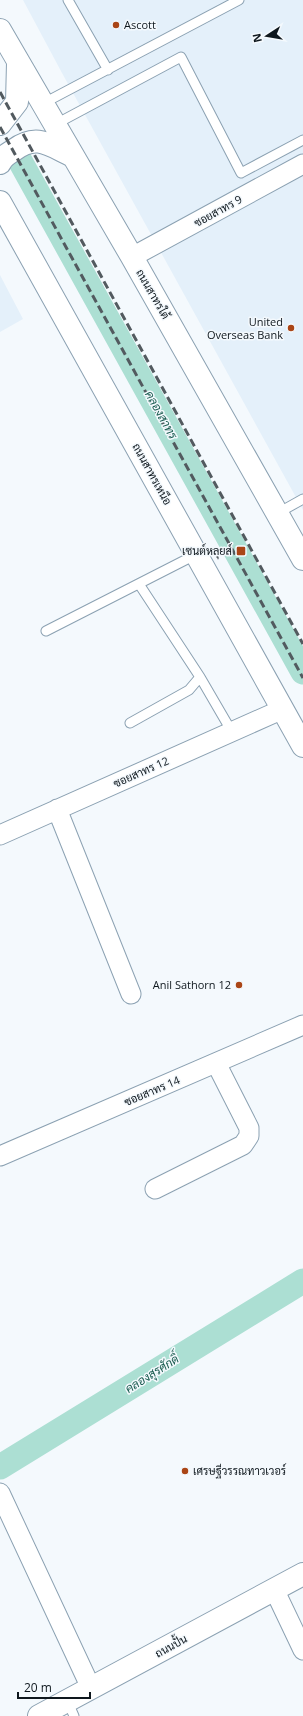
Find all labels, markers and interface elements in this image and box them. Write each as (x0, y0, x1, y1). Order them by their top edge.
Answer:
north arrow (247, 16, 287, 56)
place label: Ascott (124, 17, 156, 32)
marker: Ascott (111, 20, 121, 30)
text: N (248, 32, 265, 44)
street label: ซอยสาทร 9 (191, 191, 245, 230)
street label: ถนนสาทรใต้ (133, 266, 174, 322)
place label: United Overseas Bank (207, 314, 283, 342)
marker: United Overseas Bank (286, 323, 296, 333)
water label: คลองสาทร (141, 387, 182, 443)
street label: ถนนสาทรเหนือ (129, 440, 176, 507)
place label: เซนต์หลุยส์ (182, 543, 232, 560)
marker: เซนต์หลุยส์ (235, 545, 247, 557)
street label: ซอยสาทร 12 (111, 753, 171, 790)
place label: Anil Sathorn 12 (153, 977, 231, 992)
marker: Anil Sathorn 12 (234, 980, 244, 990)
street label: ซอยสาทร 14 (122, 1072, 183, 1109)
water label: คลองสุรศักดิ์ (120, 1347, 185, 1398)
place label: เศรษฐีวรรณทาวเวอร์ (193, 1463, 286, 1479)
marker: เศรษฐีวรรณทาวเวอร์ (180, 1466, 190, 1476)
street label: ถนนปั้น (151, 1628, 190, 1661)
scale bar (18, 1674, 90, 1700)
text: 20 m (24, 1679, 52, 1696)

